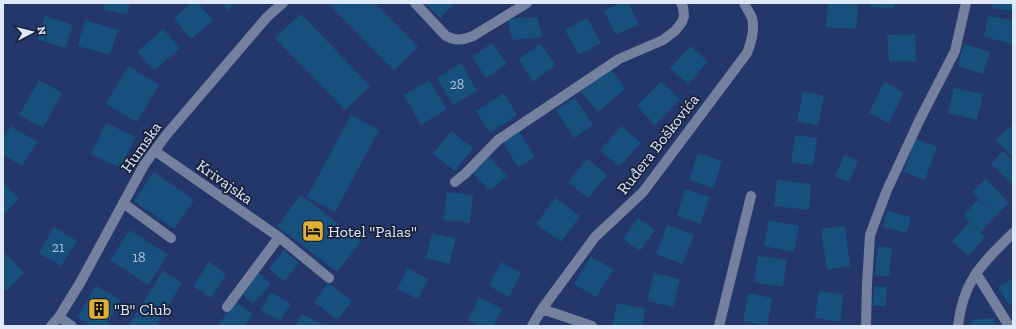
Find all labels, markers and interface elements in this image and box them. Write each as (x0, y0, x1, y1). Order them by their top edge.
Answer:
north arrow (12, 12, 52, 52)
text: N (34, 26, 48, 36)
house number: 28 (450, 76, 464, 93)
street label: Ruđera Boškovića (613, 90, 703, 198)
street label: Humska (117, 118, 165, 176)
street label: Krivajska (193, 156, 257, 208)
hotel icon: Hotel "Palas" (300, 218, 326, 244)
place label: Hotel "Palas" (328, 222, 417, 241)
house number: 21 (52, 239, 65, 256)
house number: 18 (133, 249, 145, 266)
building icon: "B" Club (86, 296, 112, 322)
place label: "B" Club (114, 300, 171, 319)

